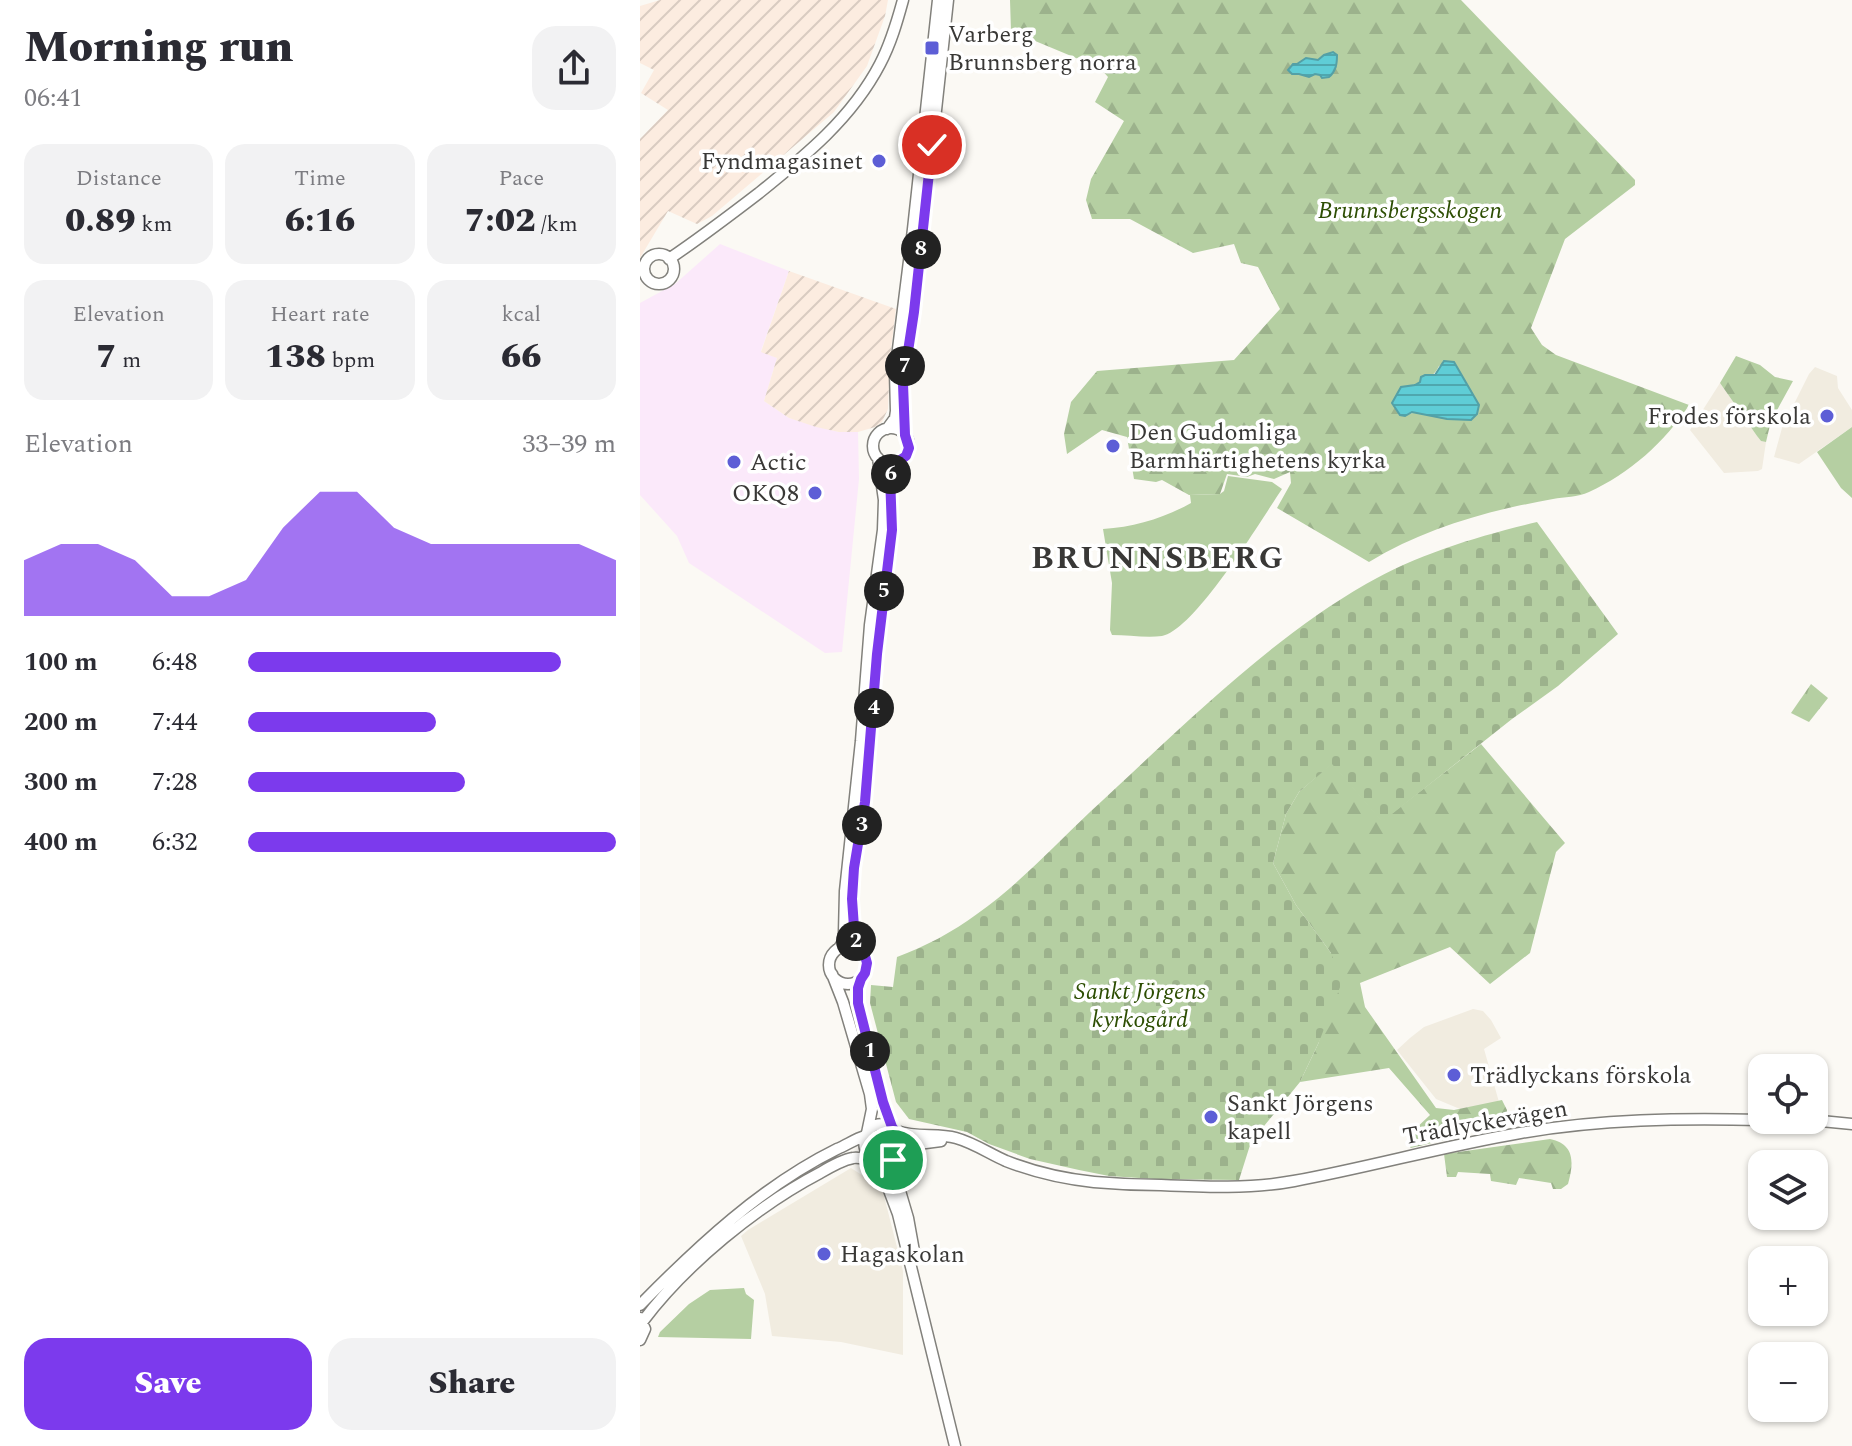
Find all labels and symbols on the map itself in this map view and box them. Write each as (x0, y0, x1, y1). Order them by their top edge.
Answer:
place label: Varberg Brunnsberg norra (948, 17, 1137, 81)
marker: Varberg Brunnsberg norra (923, 39, 941, 57)
pin (898, 111, 966, 179)
place label: Fyndmagasinet (701, 144, 863, 180)
marker: Fyndmagasinet (870, 152, 888, 170)
park label: Brunnsbergsskogen (1318, 193, 1503, 229)
pin: 8 (901, 229, 941, 269)
pin: 7 (885, 346, 925, 386)
place label: Frodes förskola (1647, 399, 1811, 435)
marker: Frodes förskola (1818, 407, 1836, 425)
place label: Den Gudomliga Barmhärtighetens kyrka (1129, 415, 1386, 479)
marker: Den Gudomliga Barmhärtighetens kyrka (1104, 437, 1122, 455)
place label: Actic (750, 445, 807, 481)
marker: Actic (725, 453, 743, 471)
pin: 6 (871, 454, 911, 494)
place label: OKQ8 (732, 476, 799, 512)
marker: OKQ8 (806, 484, 824, 502)
district label: BRUNNSBERG (1031, 534, 1285, 583)
pin: 5 (864, 571, 904, 611)
pin: 4 (854, 688, 894, 728)
pin: 3 (842, 805, 882, 845)
pin: 2 (836, 921, 876, 961)
park label: Sankt Jörgens kyrkogård (1074, 974, 1206, 1038)
pin: 1 (850, 1031, 890, 1071)
place label: Trädlyckans förskola (1470, 1058, 1692, 1094)
marker: Trädlyckans förskola (1445, 1066, 1463, 1084)
place label: Sankt Jörgens kapell (1227, 1086, 1374, 1150)
street label: Trädlyckevägen (1400, 1091, 1570, 1155)
marker: Sankt Jörgens kapell (1202, 1108, 1220, 1126)
pin (859, 1126, 927, 1194)
place label: Hagaskolan (840, 1237, 965, 1273)
marker: Hagaskolan (815, 1245, 833, 1263)

